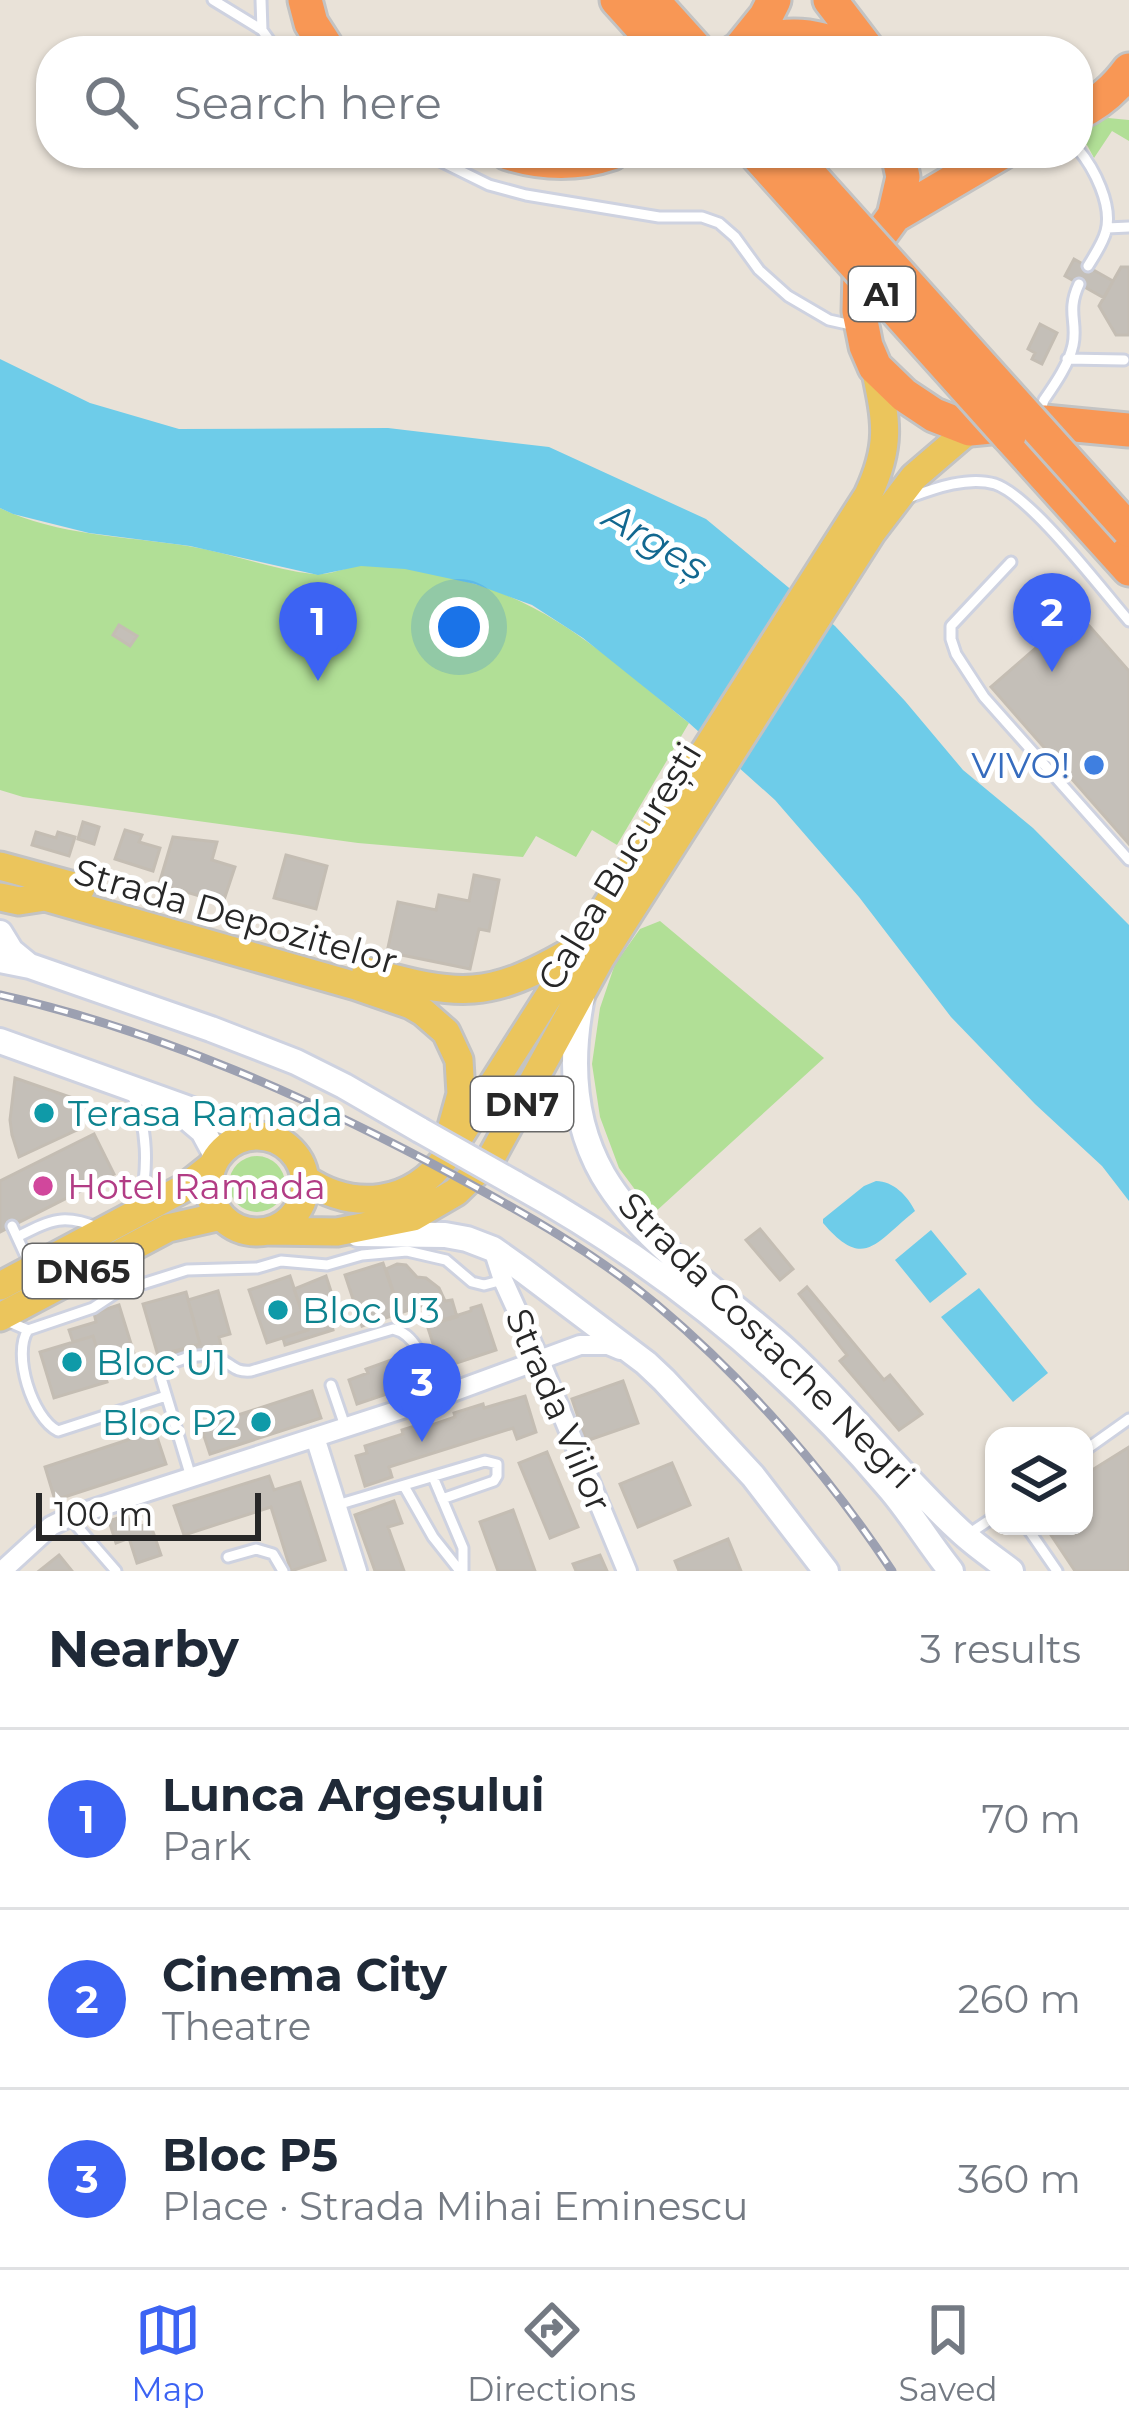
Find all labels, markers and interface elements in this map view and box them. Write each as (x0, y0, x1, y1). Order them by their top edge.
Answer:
search box (36, 36, 1093, 168)
icon: search (78, 69, 144, 135)
text: Search here (174, 75, 442, 130)
road number: A1 (849, 267, 915, 321)
water label: Argeș (593, 490, 717, 591)
pin: 2 (1013, 573, 1091, 672)
pin: 1 (279, 582, 357, 681)
your location (429, 597, 489, 657)
street label: Calea București (528, 734, 710, 998)
place label: VIVO! (971, 743, 1070, 787)
marker: VIVO! (1081, 752, 1107, 778)
street label: Strada Depozitelor (69, 849, 403, 983)
road number: DN7 (471, 1077, 573, 1131)
place label: Terasa Ramada (68, 1091, 343, 1135)
marker: Terasa Ramada (31, 1100, 57, 1126)
place label: Hotel Ramada (67, 1164, 326, 1208)
marker: Hotel Ramada (30, 1173, 56, 1199)
street label: Strada Costache Negri (610, 1183, 924, 1497)
road number: DN65 (23, 1244, 143, 1298)
place label: Bloc U3 (302, 1288, 440, 1332)
marker: Bloc U3 (265, 1297, 291, 1323)
street label: Strada Viilor (496, 1302, 622, 1518)
place label: Bloc U1 (96, 1340, 227, 1384)
pin: 3 (383, 1343, 461, 1442)
marker: Bloc U1 (59, 1349, 85, 1375)
place label: Bloc P2 (102, 1400, 237, 1444)
marker: Bloc P2 (248, 1409, 274, 1435)
map controls (985, 1427, 1093, 1535)
button: layers (985, 1427, 1093, 1535)
scale bar (36, 1487, 261, 1540)
text: 100 m (54, 1494, 153, 1534)
text: Nearby (48, 1618, 239, 1680)
text: 3 results (920, 1625, 1081, 1673)
text: Lunca Argeșului (162, 1767, 545, 1822)
text: 1 (79, 1795, 95, 1843)
text: 70 m (981, 1795, 1081, 1843)
text: Park (162, 1822, 251, 1870)
text: Cinema City (162, 1947, 447, 2002)
text: 2 (75, 1975, 99, 2023)
text: 260 m (958, 1975, 1081, 2023)
text: Theatre (162, 2002, 311, 2050)
text: Bloc P5 (162, 2127, 338, 2182)
text: 3 (75, 2155, 99, 2203)
text: 360 m (958, 2155, 1081, 2203)
text: Place · Strada Mihai Eminescu (162, 2182, 748, 2230)
tab: Map (131, 2297, 205, 2409)
tab: Directions (467, 2297, 636, 2409)
tab: Saved (899, 2297, 998, 2409)

